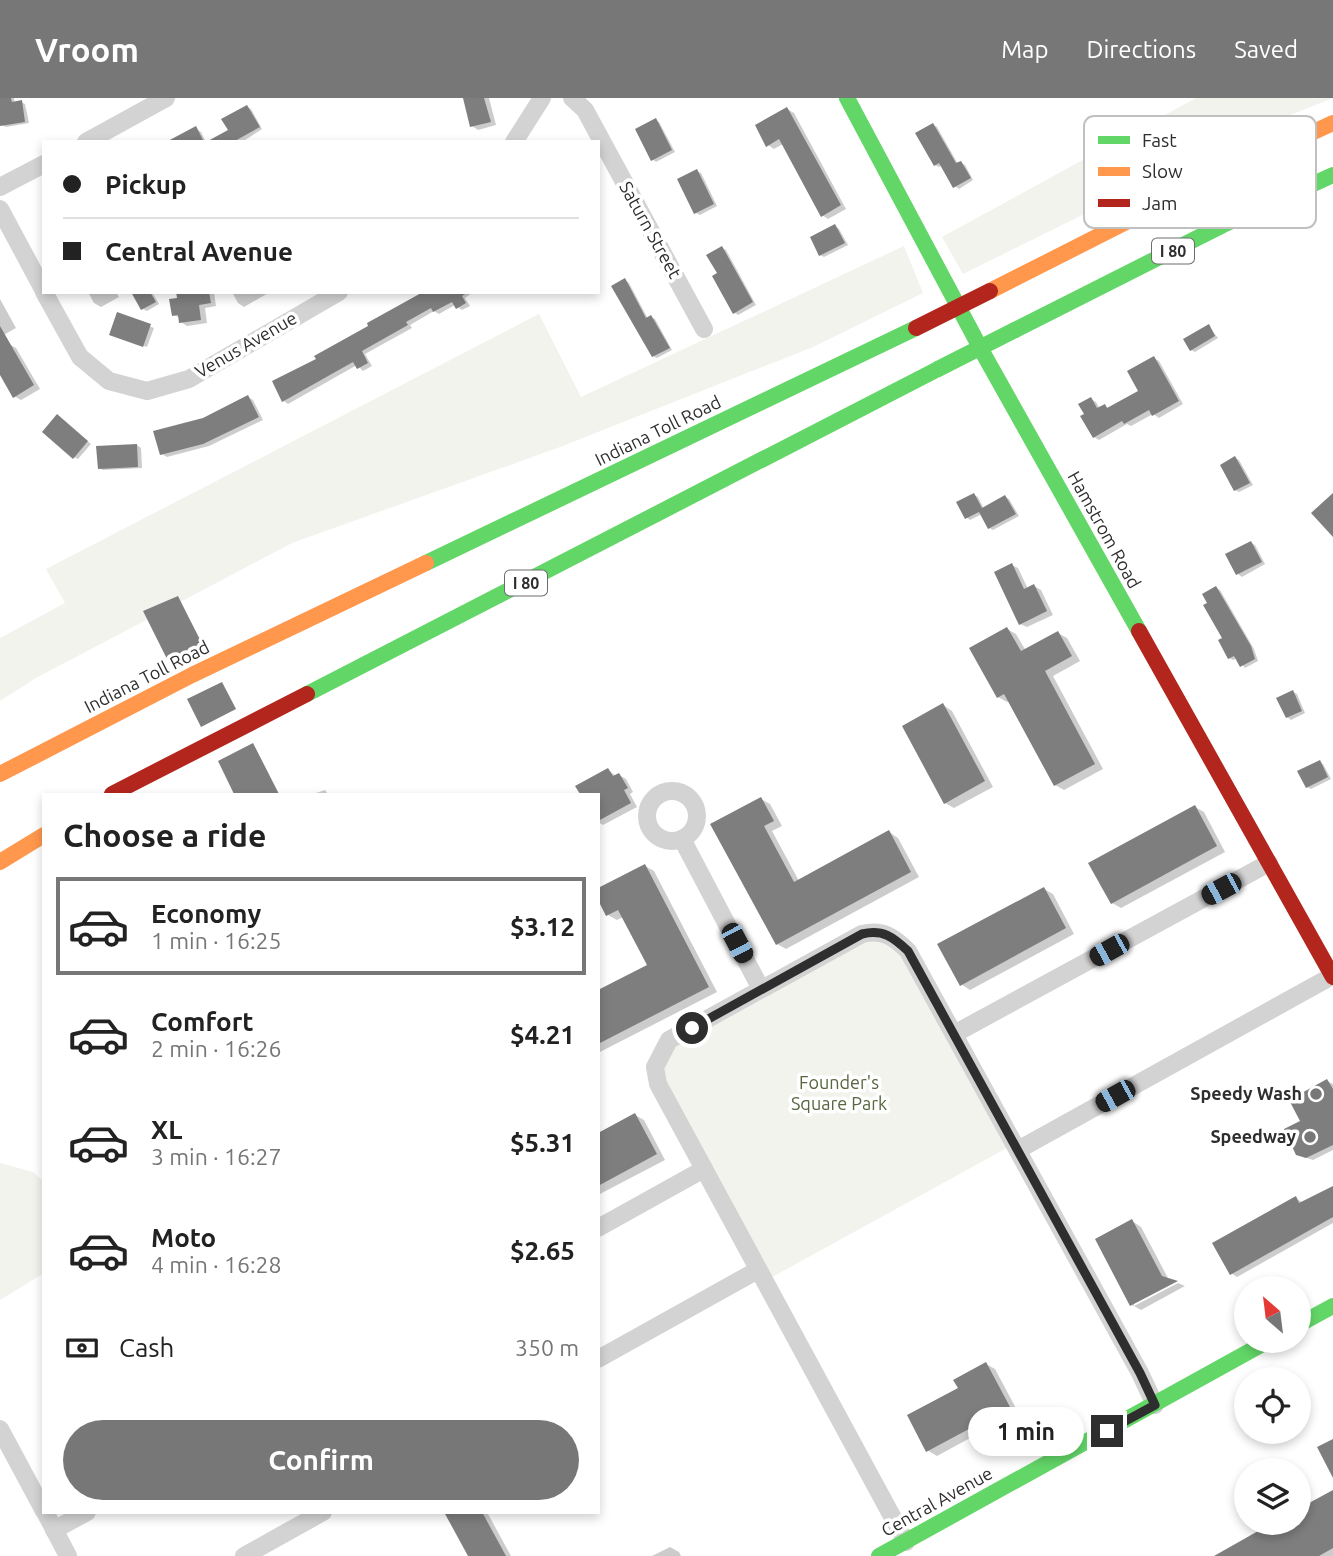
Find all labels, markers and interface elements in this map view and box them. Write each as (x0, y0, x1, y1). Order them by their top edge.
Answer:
text: Vroom (35, 31, 139, 68)
text: Map (1001, 36, 1048, 63)
text: Directions (1086, 36, 1196, 63)
text: Saved (1234, 36, 1298, 63)
legend (1084, 116, 1316, 228)
text: Fast (1142, 129, 1177, 151)
text: Slow (1142, 160, 1183, 182)
text: Pickup (105, 170, 187, 199)
street label: Saturn Street (616, 178, 686, 281)
text: Jam (1142, 192, 1178, 214)
text: Central Avenue (105, 237, 293, 266)
road number: I 80 (1152, 238, 1194, 264)
street label: Venus Avenue (191, 307, 300, 381)
street label: Indiana Toll Road (591, 391, 724, 469)
street label: Hamstrom Road (1064, 468, 1145, 592)
road number: I 80 (505, 570, 547, 596)
street label: Indiana Toll Road (81, 636, 212, 716)
text: Choose a ride (63, 817, 266, 853)
car (1198, 870, 1245, 908)
icon: car (67, 895, 130, 958)
text: Economy (151, 899, 261, 928)
text: $3.12 (510, 912, 575, 941)
car (718, 920, 757, 966)
text: 1 min · 16:25 (151, 928, 282, 953)
car (1086, 931, 1133, 969)
icon: car (67, 1003, 130, 1066)
text: Comfort (151, 1007, 254, 1036)
route start (676, 1012, 708, 1044)
text: $4.21 (510, 1020, 575, 1049)
text: 2 min · 16:26 (151, 1036, 282, 1061)
park label: Founder's Square Park (791, 1072, 887, 1113)
car (1092, 1077, 1139, 1115)
place label: Speedy Wash (1190, 1083, 1302, 1103)
marker: Speedy Wash (1308, 1086, 1324, 1102)
icon: car (67, 1111, 130, 1174)
text: XL (151, 1115, 182, 1144)
place label: Speedway (1210, 1126, 1296, 1146)
text: $5.31 (510, 1128, 575, 1157)
marker: Speedway (1302, 1129, 1318, 1145)
text: 3 min · 16:27 (151, 1144, 282, 1169)
icon: car (67, 1219, 130, 1282)
text: Moto (151, 1223, 216, 1252)
text: $2.65 (510, 1236, 575, 1265)
text: 4 min · 16:28 (151, 1252, 282, 1277)
north arrow (1234, 1276, 1311, 1353)
map controls (1234, 1276, 1311, 1535)
icon: cash (63, 1329, 101, 1367)
text: Cash (119, 1333, 174, 1362)
text: 350 m (515, 1335, 579, 1360)
button: locate (1234, 1367, 1311, 1444)
callout: 1 min (967, 1406, 1082, 1456)
route end (1091, 1415, 1123, 1447)
text: 1 min (997, 1419, 1055, 1444)
button: Confirm (63, 1420, 579, 1500)
button: layers (1234, 1458, 1311, 1535)
street label: Central Avenue (878, 1462, 996, 1540)

